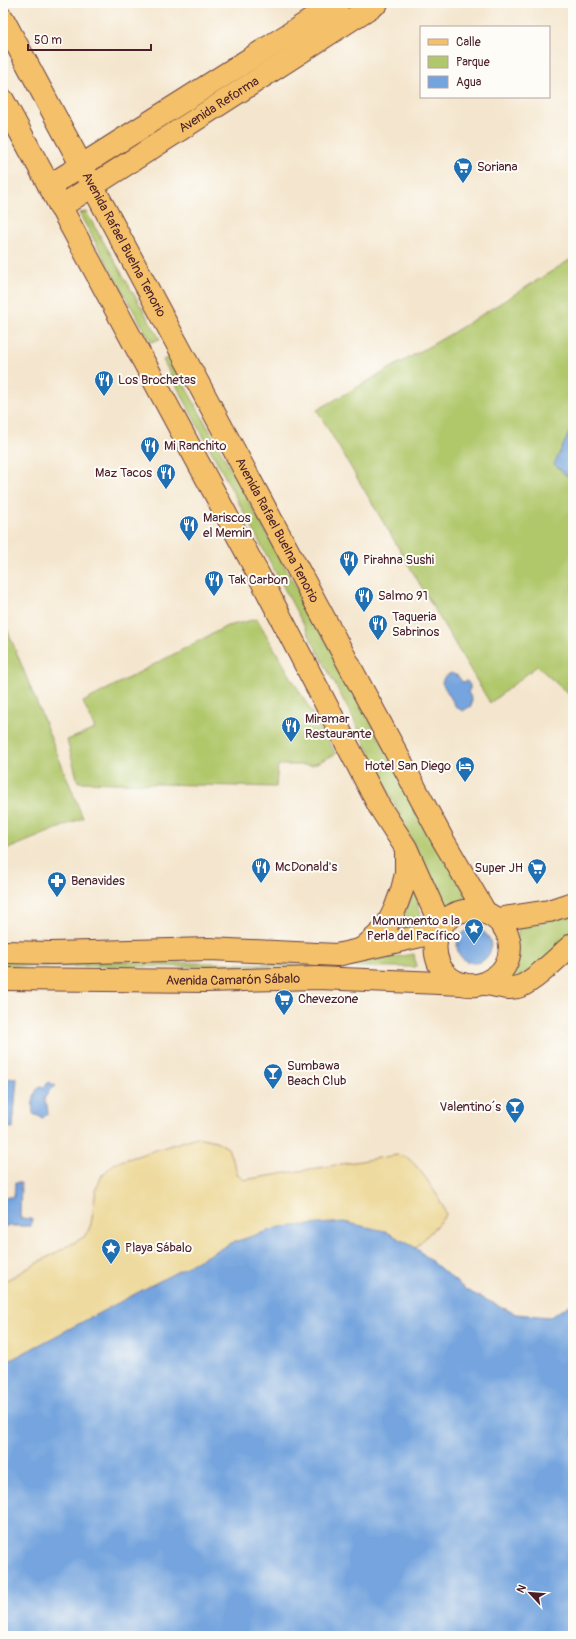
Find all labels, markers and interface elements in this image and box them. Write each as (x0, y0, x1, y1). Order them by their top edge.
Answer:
scale bar (28, 26, 151, 52)
legend (420, 26, 550, 98)
text: 50 m (34, 33, 62, 48)
text: Calle (456, 35, 481, 50)
text: Parque (456, 55, 490, 70)
street label: Avenida Reforma (176, 73, 262, 136)
text: Agua (456, 75, 482, 90)
supermarket icon: Soriana (452, 156, 474, 184)
place label: Soriana (477, 159, 518, 175)
street label: Avenida Rafael Buelna Tenorio (79, 169, 169, 320)
restaurant icon: Los Brochetas (93, 369, 115, 397)
place label: Los Brochetas (118, 372, 196, 388)
restaurant icon: Mi Ranchito (139, 435, 161, 463)
place label: Mi Ranchito (164, 438, 226, 454)
street label: Avenida Rafael Buelna Tenorio (232, 455, 322, 605)
restaurant icon: Maz Tacos (155, 462, 177, 490)
place label: Maz Tacos (95, 465, 152, 481)
place label: Mariscos el Memin (203, 510, 252, 541)
restaurant icon: Mariscos el Memin (178, 514, 200, 542)
restaurant icon: Pirahna Sushi (338, 549, 360, 577)
place label: Pirahna Sushi (363, 552, 434, 568)
restaurant icon: Tak Carbon (203, 569, 225, 597)
place label: Tak Carbon (228, 572, 288, 588)
restaurant icon: Salmo 91 (353, 585, 375, 613)
place label: Salmo 91 (378, 588, 428, 604)
place label: Taqueria Sabrinos (392, 609, 439, 640)
restaurant icon: Taqueria Sabrinos (367, 613, 389, 641)
place label: Miramar Restaurante (305, 711, 372, 742)
restaurant icon: Miramar Restaurante (280, 715, 302, 743)
hotel icon: Hotel San Diego (454, 755, 476, 783)
place label: Hotel San Diego (364, 758, 451, 774)
restaurant icon: McDonald's (250, 856, 272, 884)
supermarket icon: Super JH (526, 857, 548, 885)
place label: McDonald's (275, 859, 337, 875)
place label: Super JH (474, 860, 523, 876)
pharmacy icon: Benavides (46, 870, 68, 898)
place label: Benavides (71, 873, 125, 889)
place label: Monumento a la Perla del Pacífico (367, 913, 460, 944)
place icon: Monumento a la Perla del Pacífico (463, 917, 485, 945)
street label: Avenida Camarón Sábalo (166, 970, 300, 989)
supermarket icon: Chevezone (273, 988, 295, 1016)
place label: Chevezone (298, 991, 359, 1007)
place label: Sumbawa Beach Club (287, 1058, 346, 1089)
bar icon: Sumbawa Beach Club (262, 1062, 284, 1090)
bar icon: Valentino´s (504, 1096, 526, 1124)
place label: Valentino´s (439, 1099, 501, 1115)
place icon: Playa Sábalo (100, 1237, 122, 1265)
place label: Playa Sábalo (125, 1240, 192, 1256)
north arrow (510, 1573, 550, 1613)
text: N (514, 1582, 529, 1595)

